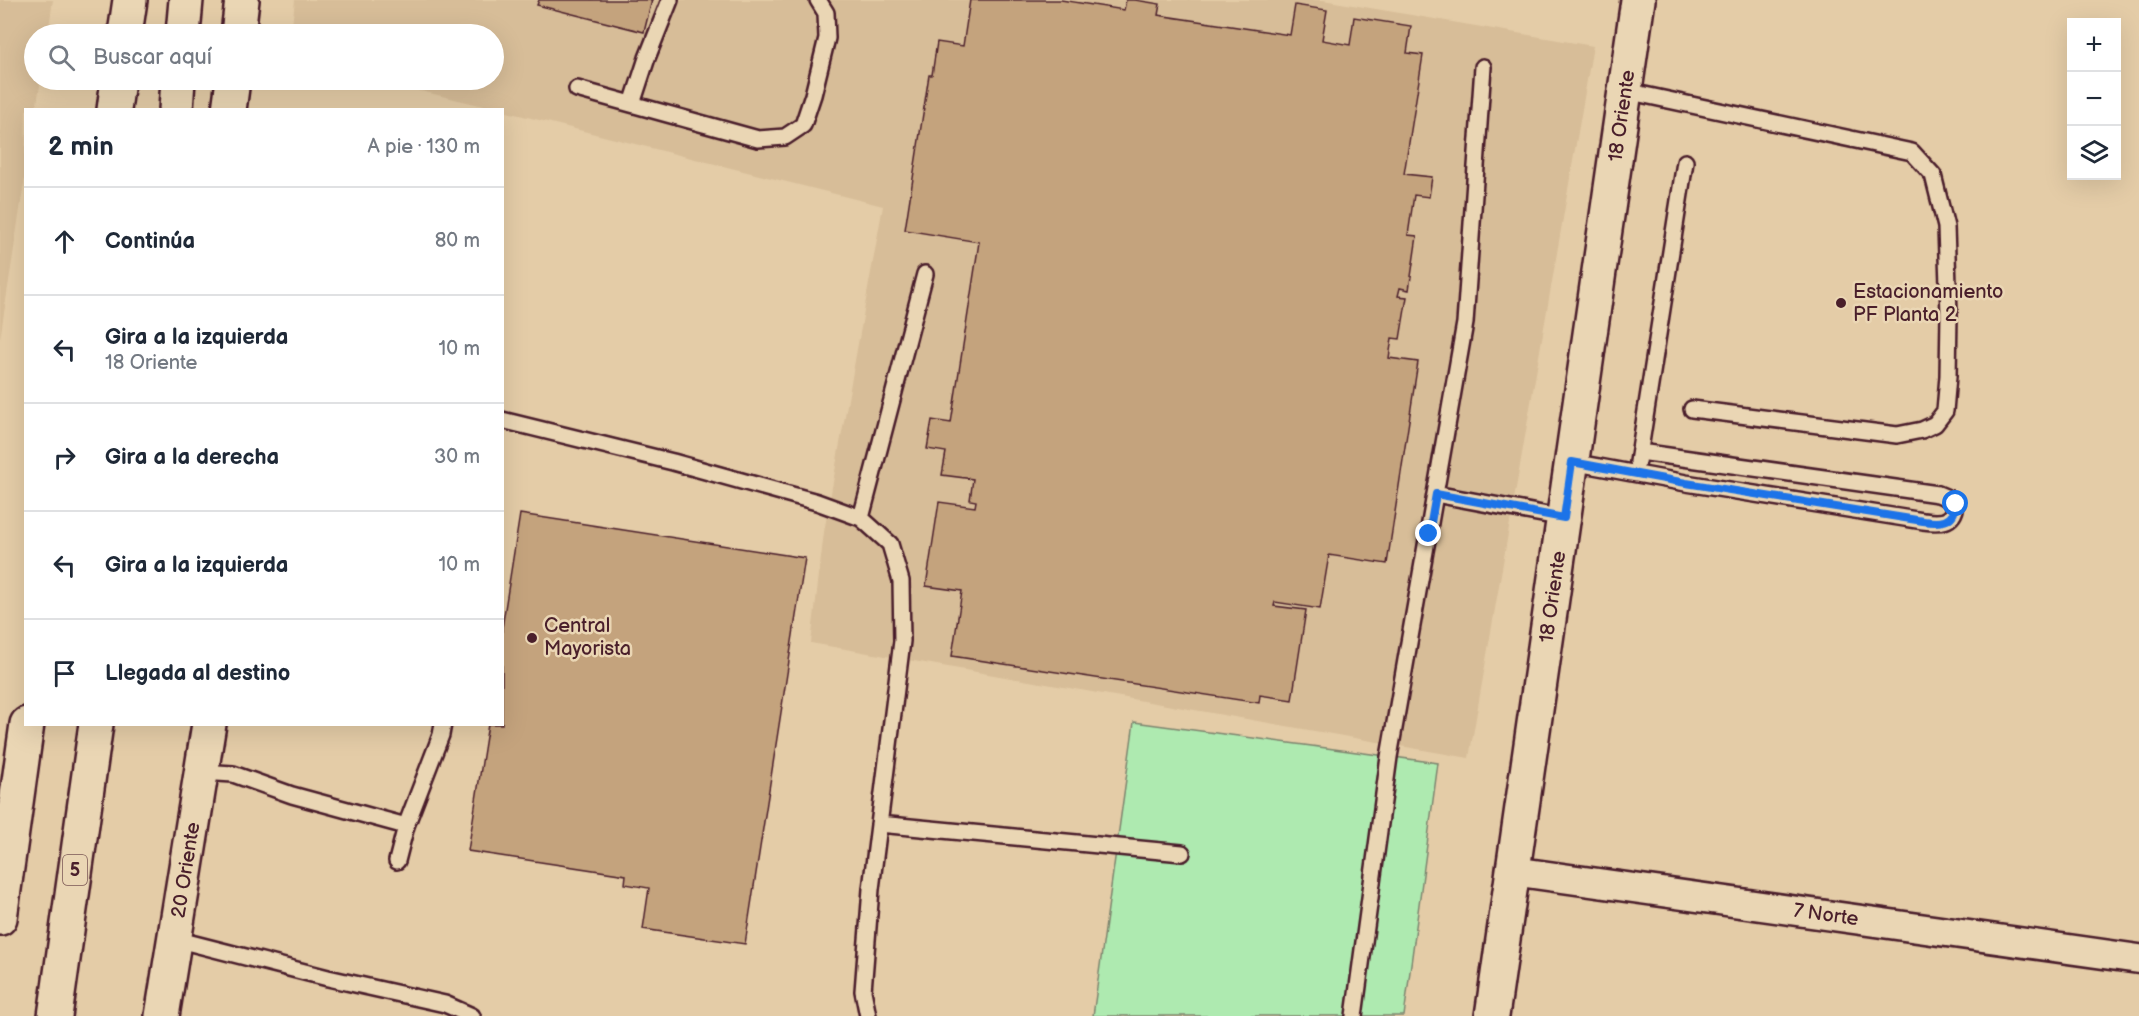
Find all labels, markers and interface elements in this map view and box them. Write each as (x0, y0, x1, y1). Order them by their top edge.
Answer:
map controls (2067, 18, 2121, 180)
button: + (2067, 18, 2121, 72)
search box (24, 24, 504, 90)
icon: search (45, 41, 78, 74)
text: Buscar aquí (93, 44, 212, 71)
street label: 18 Oriente (1604, 68, 1640, 163)
button: − (2067, 72, 2121, 126)
button: layers (2067, 126, 2121, 180)
text: 2 min (48, 132, 114, 163)
text: A pie · 130 m (367, 135, 480, 159)
icon: ahead (48, 225, 81, 258)
text: Continúa (105, 228, 195, 255)
text: 80 m (435, 229, 480, 253)
place label: Estacionamiento PF Planta 2 (1853, 280, 2003, 327)
marker: Estacionamiento PF Planta 2 (1834, 296, 1848, 310)
text: Gira a la izquierda (105, 324, 289, 351)
icon: left (48, 333, 81, 366)
text: 10 m (439, 337, 480, 361)
text: 18 Oriente (105, 351, 197, 375)
icon: right (48, 441, 81, 474)
text: Gira a la derecha (105, 444, 279, 471)
text: 30 m (434, 445, 480, 469)
route start (1942, 490, 1968, 516)
route end (1415, 520, 1441, 546)
icon: left (48, 549, 81, 582)
street label: 18 Oriente (1535, 549, 1571, 644)
text: Gira a la izquierda (105, 552, 289, 579)
text: 10 m (439, 553, 480, 577)
place label: Central Mayorista (544, 614, 631, 661)
marker: Central Mayorista (525, 631, 539, 645)
icon: arrive (48, 657, 81, 690)
text: Llegada al destino (105, 660, 290, 687)
street label: 20 Oriente (167, 820, 205, 920)
road number: 5 (63, 855, 87, 885)
street label: 7 Norte (1792, 899, 1860, 931)

